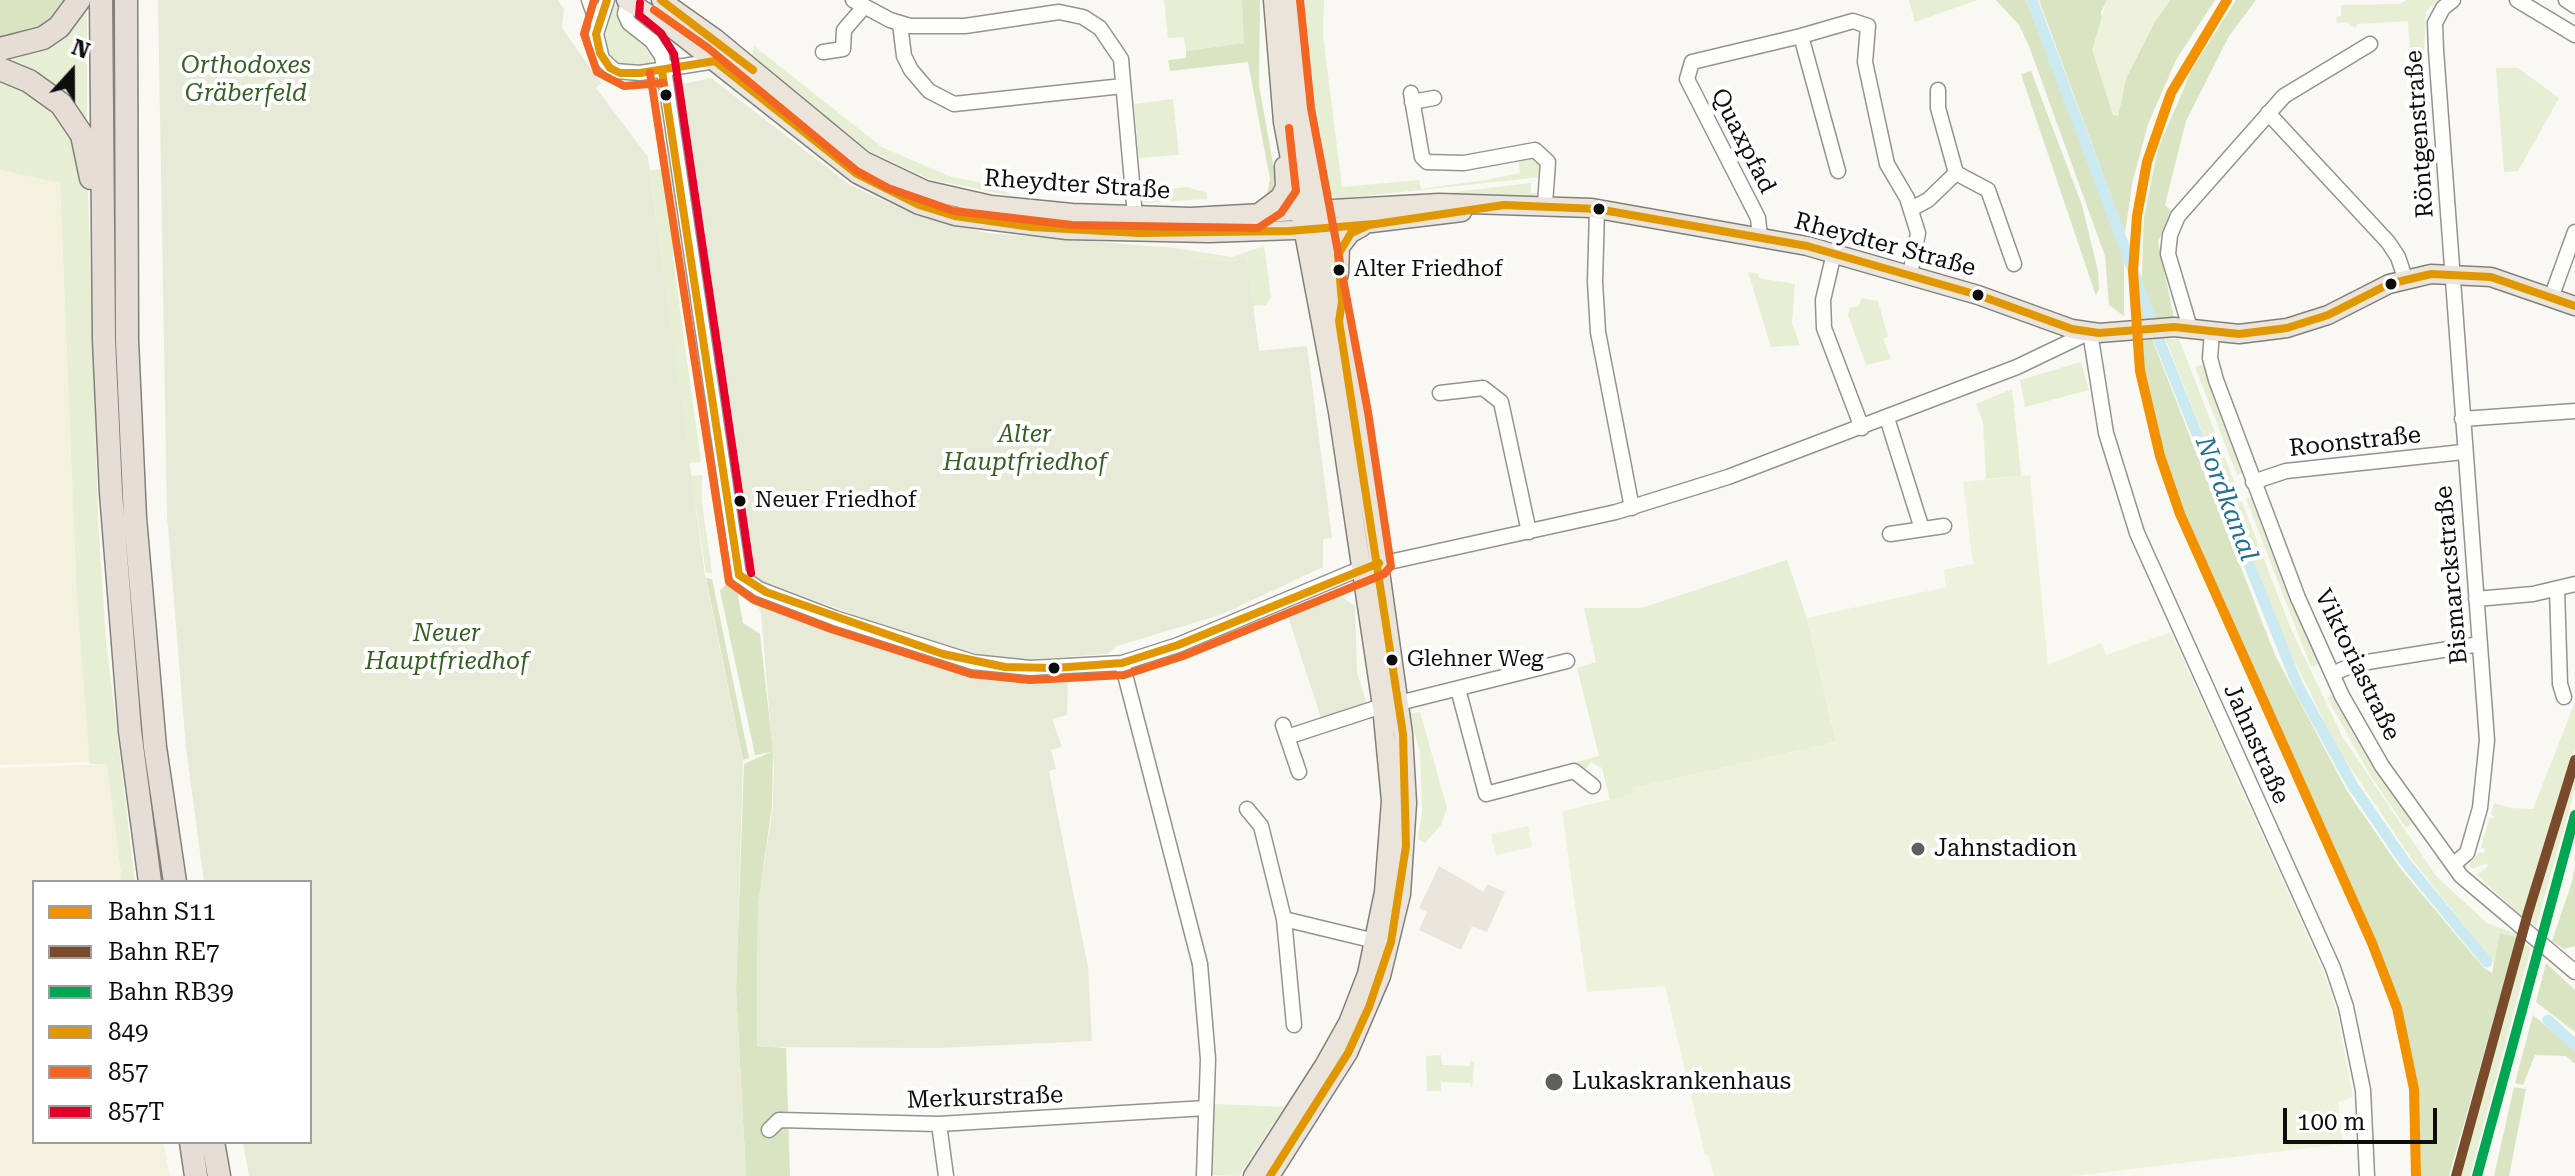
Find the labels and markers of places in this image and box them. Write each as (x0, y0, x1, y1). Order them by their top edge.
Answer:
unlabelled marker (658, 87, 674, 103)
unlabelled marker (1591, 201, 1607, 217)
place label: Alter Friedhof (1354, 257, 1502, 283)
marker: Alter Friedhof (1331, 262, 1347, 278)
unlabelled marker (2383, 276, 2399, 292)
unlabelled marker (1970, 287, 1986, 303)
place label: Neuer Friedhof (755, 488, 916, 514)
marker: Neuer Friedhof (732, 493, 748, 509)
place label: Glehner Weg (1407, 647, 1544, 673)
marker: Glehner Weg (1384, 652, 1400, 668)
unlabelled marker (1046, 660, 1062, 676)
place label: Jahnstadion (1934, 835, 2077, 863)
marker: Jahnstadion (1909, 840, 1927, 858)
place label: Lukaskrankenhaus (1572, 1068, 1791, 1096)
marker: Lukaskrankenhaus (1543, 1071, 1565, 1093)

